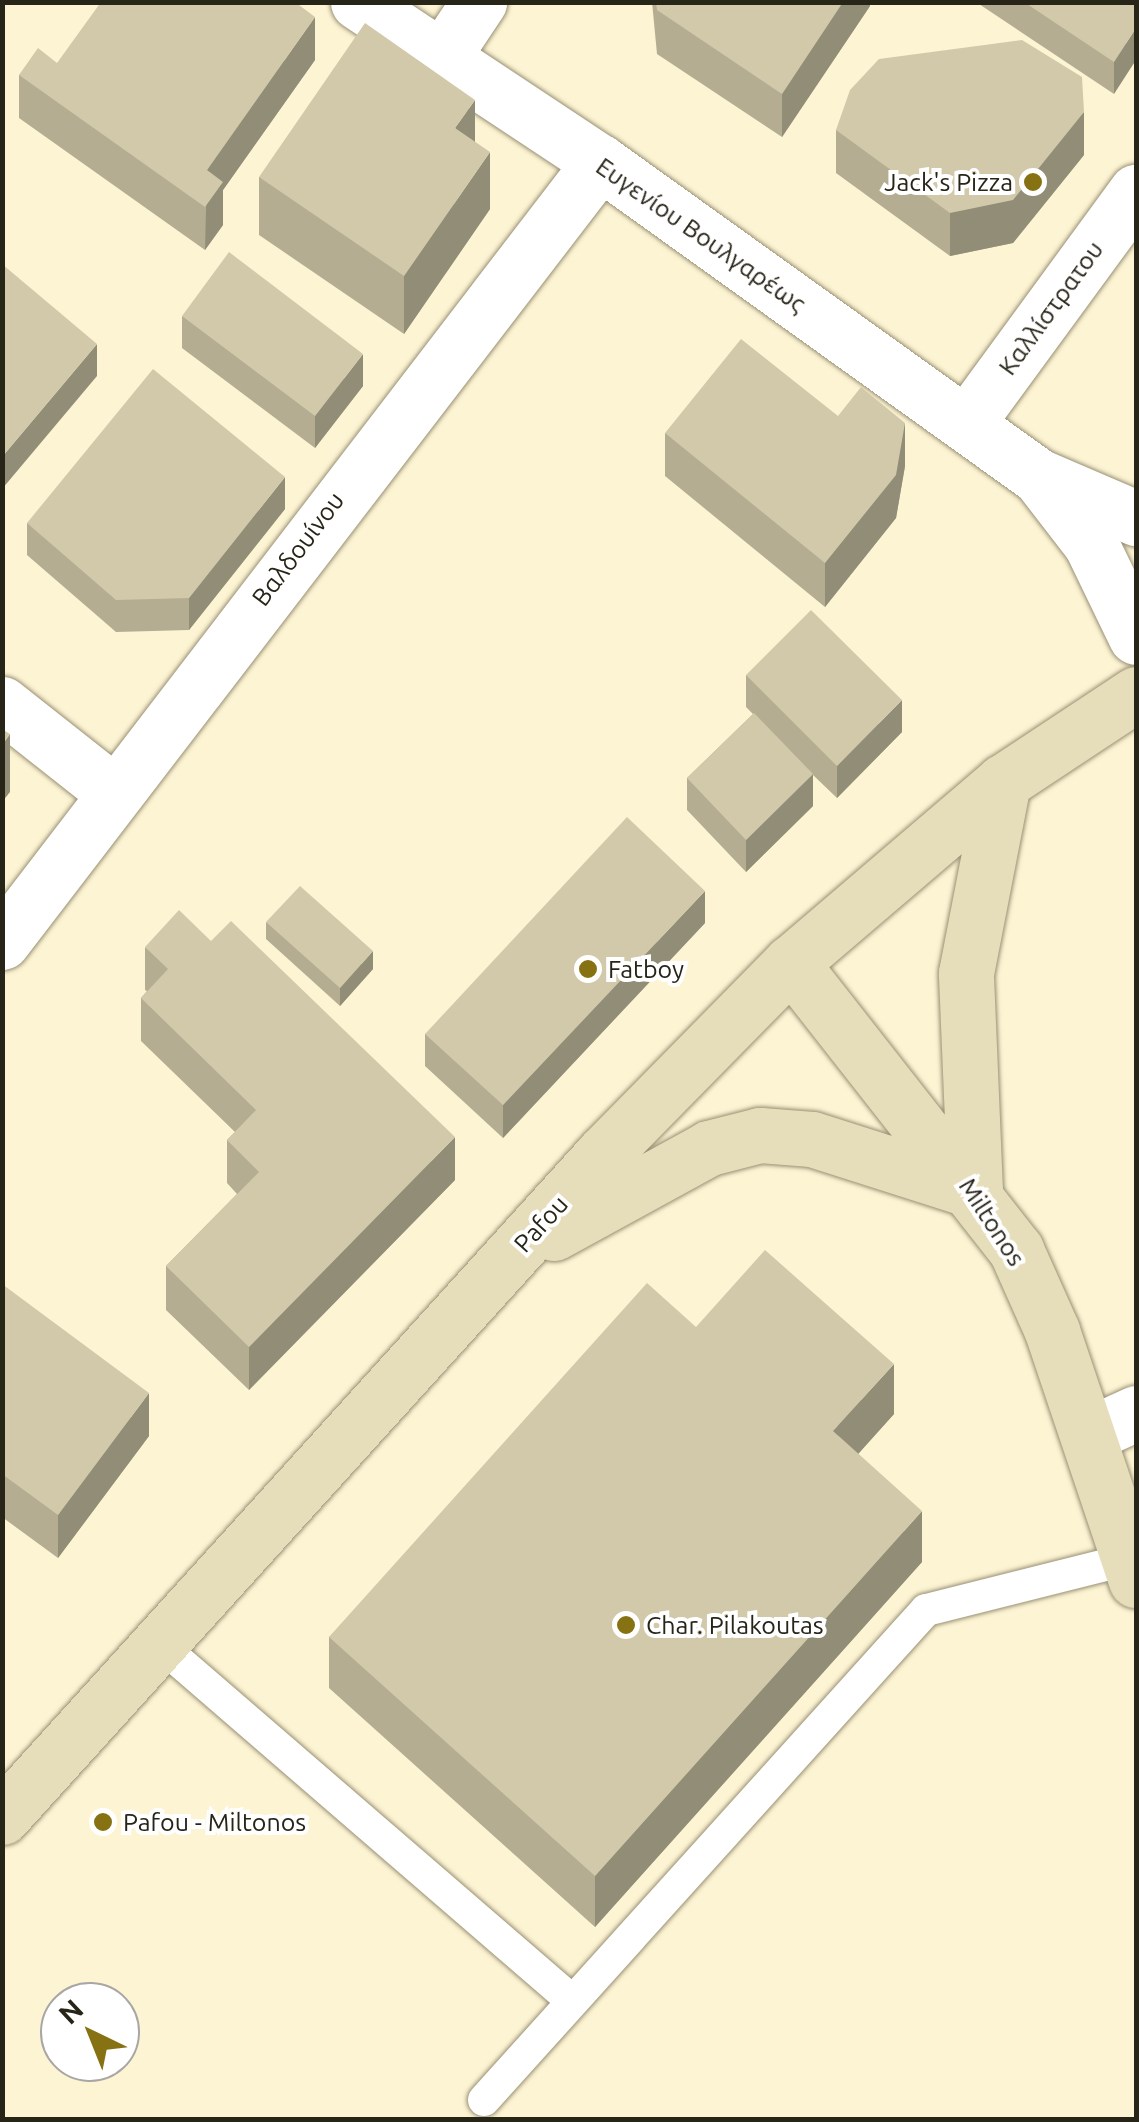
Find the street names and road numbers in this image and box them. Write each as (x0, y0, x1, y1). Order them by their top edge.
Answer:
street label: Ευγενίου Βουλγαρέως (590, 151, 812, 319)
street label: Καλλίστρατου (992, 235, 1110, 381)
street label: Βαλδουίνου (246, 486, 350, 612)
street label: Miltonos (953, 1173, 1031, 1271)
street label: Pafou (508, 1189, 574, 1259)

